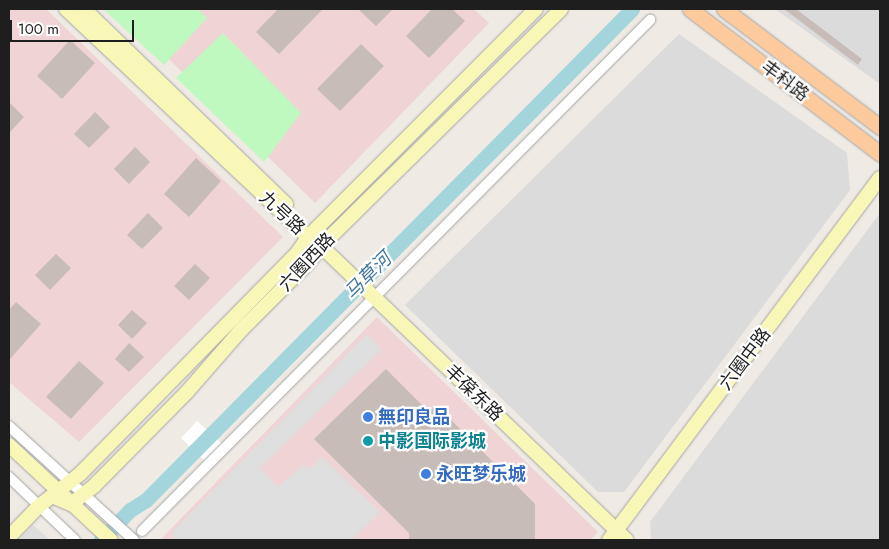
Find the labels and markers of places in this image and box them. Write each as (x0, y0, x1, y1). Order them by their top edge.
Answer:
place label: 無印良品 (378, 406, 450, 428)
marker: 無印良品 (362, 411, 374, 423)
place label: 中影国际影城 (378, 430, 486, 452)
marker: 中影国际影城 (362, 435, 374, 447)
place label: 永旺梦乐城 (436, 463, 526, 485)
marker: 永旺梦乐城 (420, 468, 432, 480)

